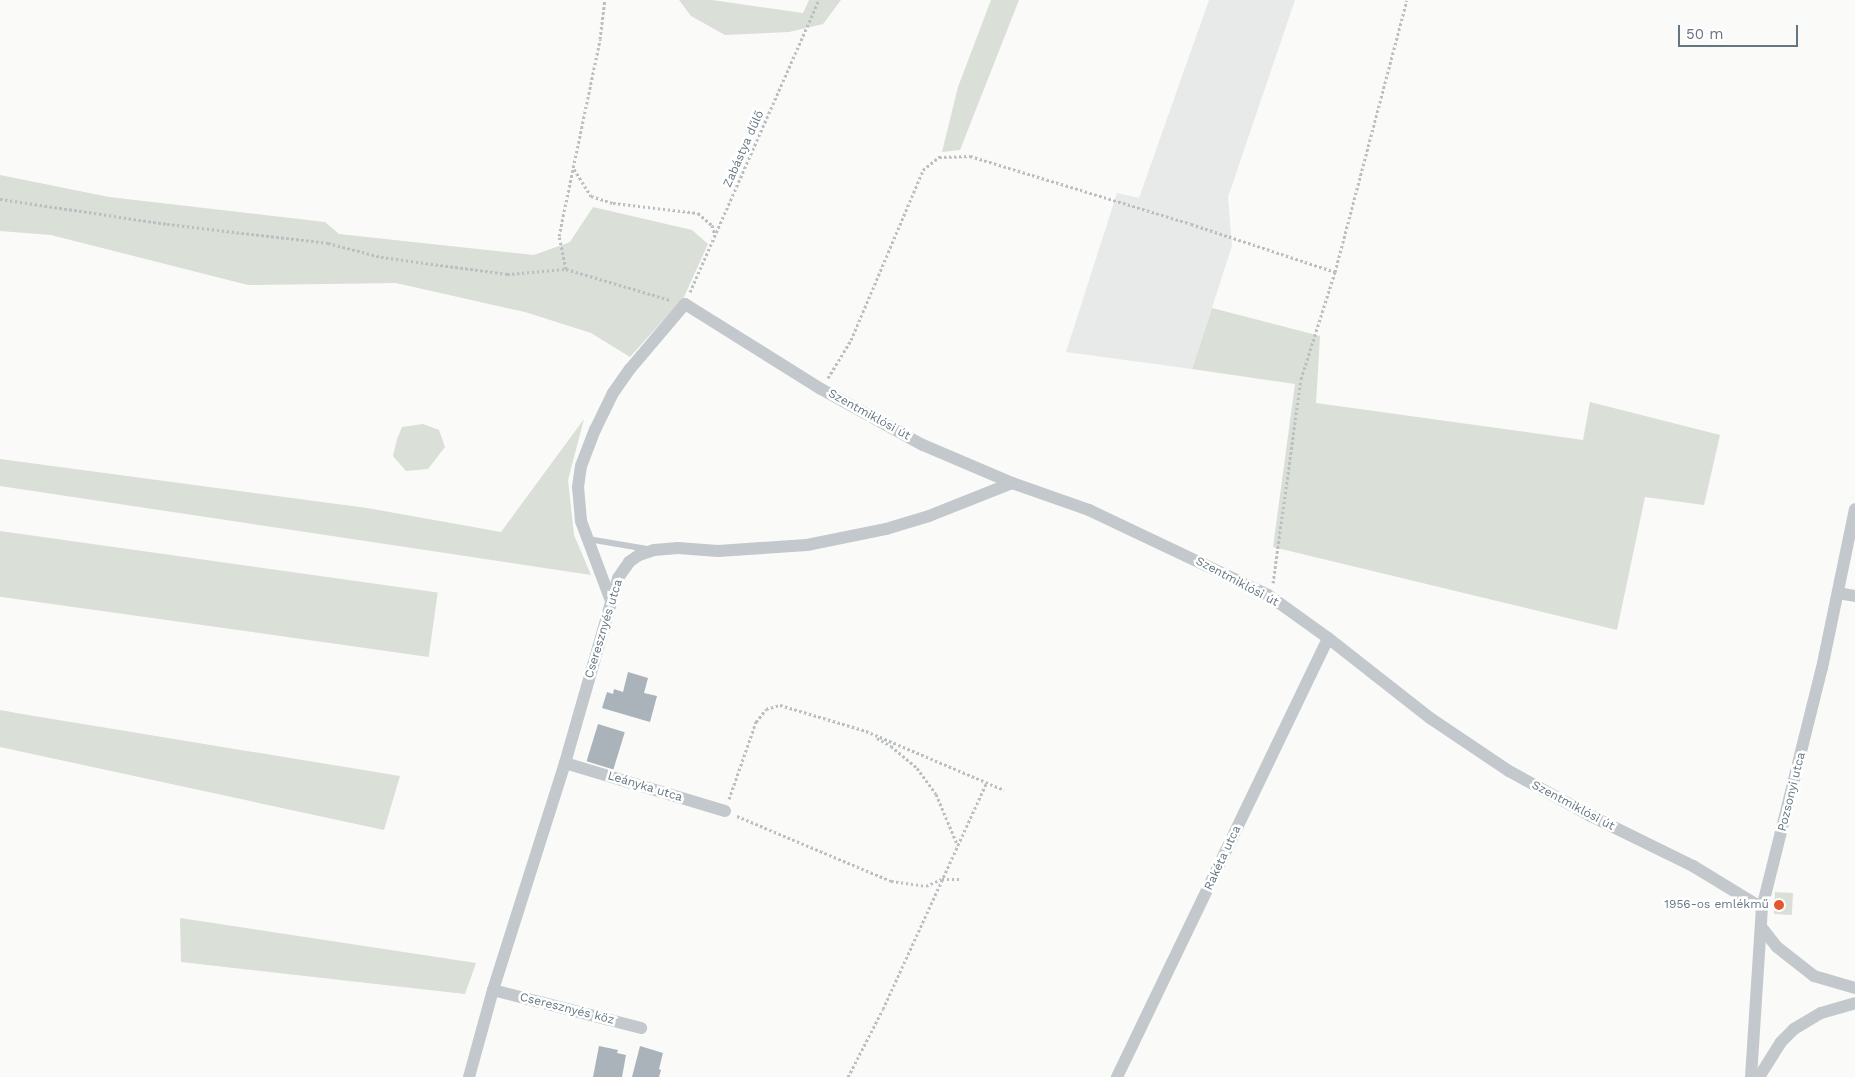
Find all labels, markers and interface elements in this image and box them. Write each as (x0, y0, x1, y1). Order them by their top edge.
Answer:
scale bar (1680, 15, 1800, 47)
text: 50 m (1686, 25, 1723, 43)
street label: Zabástya dűlő (721, 108, 767, 190)
street label: Szentmiklósi út (825, 387, 913, 443)
street label: Szentmiklósi út (1193, 554, 1281, 610)
street label: Cseresznyés utca (582, 578, 626, 680)
street label: Pozsonyi utca (1775, 751, 1809, 833)
street label: Leányka utca (606, 769, 684, 805)
street label: Szentmiklósi út (1529, 778, 1617, 834)
street label: Rakéta utca (1202, 823, 1244, 893)
place label: 1956-os emlékmű (1664, 898, 1769, 912)
marker: 1956-os emlékmű (1773, 899, 1785, 911)
street label: Cseresznyés köz (518, 990, 616, 1028)

